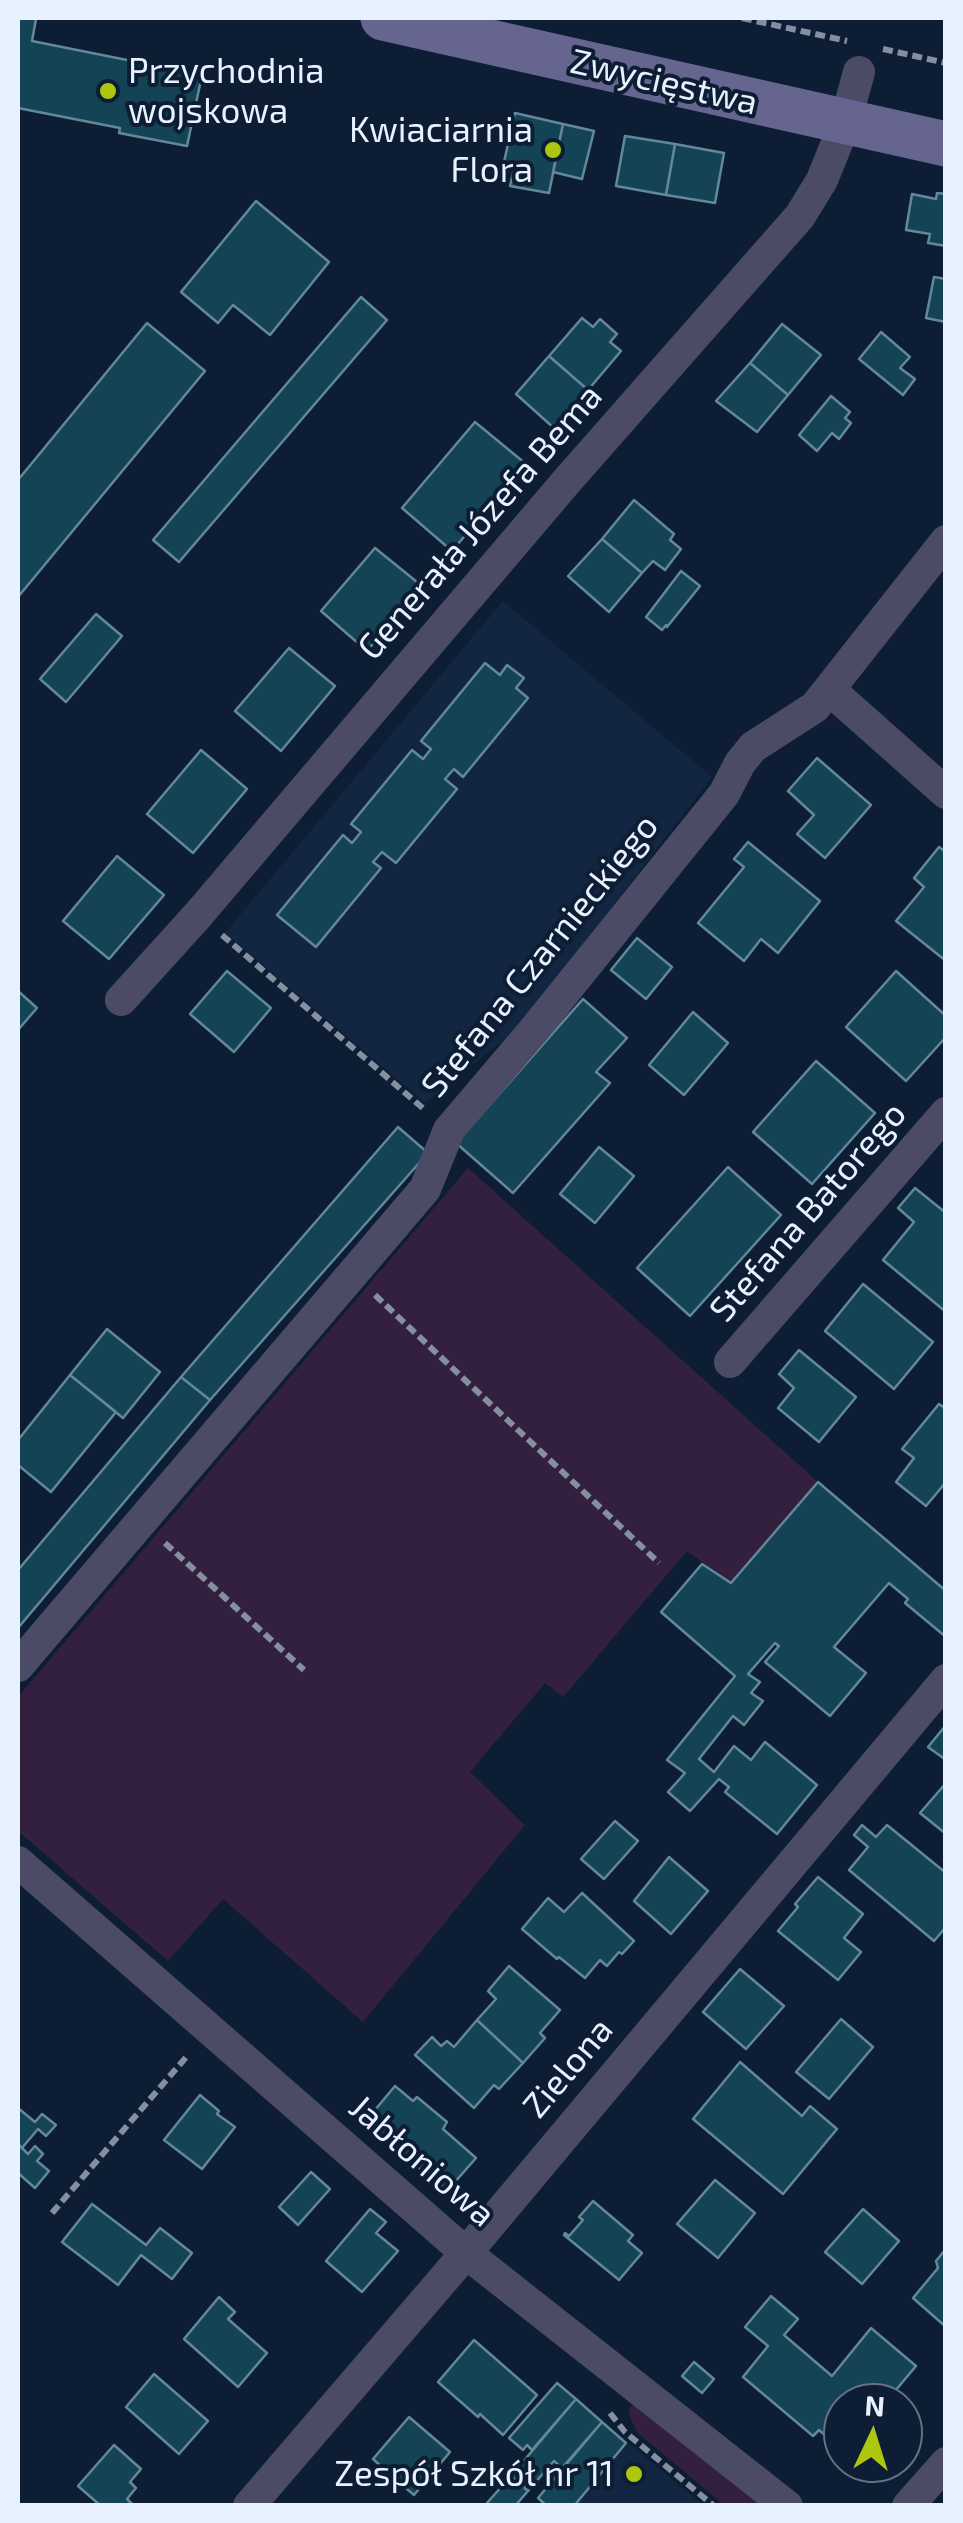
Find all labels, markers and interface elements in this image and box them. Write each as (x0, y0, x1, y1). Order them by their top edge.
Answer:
street label: Zwycięstwa (567, 40, 761, 124)
place label: Przychodnia wojskowa (128, 50, 324, 132)
marker: Przychodnia wojskowa (97, 80, 119, 102)
place label: Kwiaciarnia Flora (349, 109, 533, 191)
marker: Kwiaciarnia Flora (542, 139, 564, 161)
street label: Generała Józefa Bema (349, 376, 611, 668)
street label: Stefana Czarnieckiego (413, 806, 667, 1106)
street label: Stefana Batorego (701, 1094, 915, 1330)
street label: Zielona (514, 2010, 622, 2126)
street label: Jabłoniowa (341, 2086, 503, 2236)
north arrow (823, 2383, 923, 2483)
text: N (864, 2387, 886, 2423)
place label: Zespół Szkół nr 11 (334, 2453, 614, 2495)
marker: Zespół Szkół nr 11 (623, 2463, 645, 2485)

